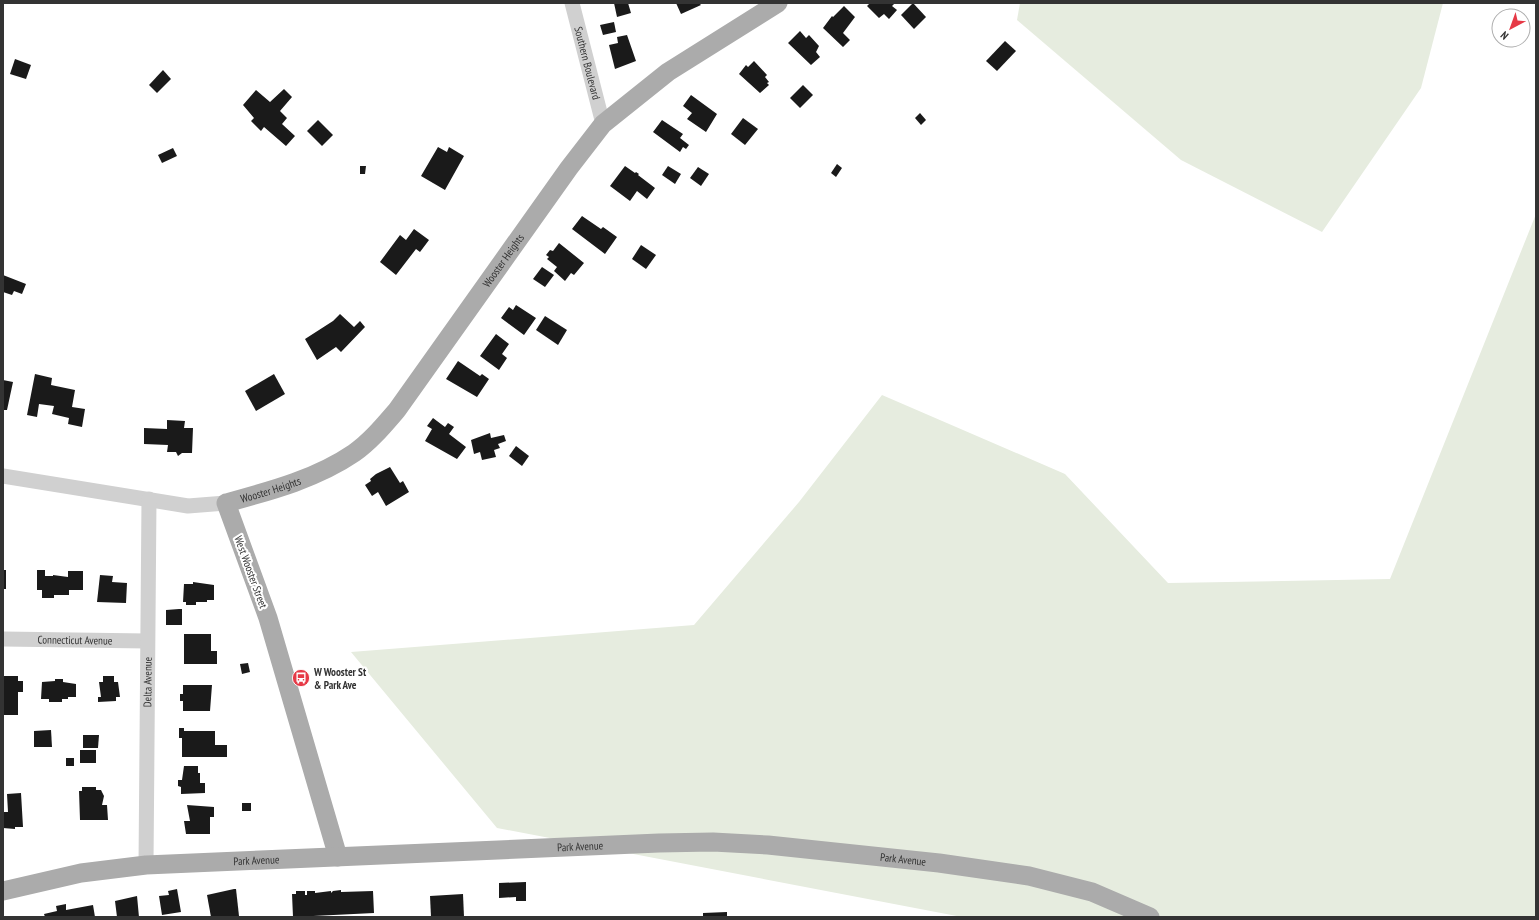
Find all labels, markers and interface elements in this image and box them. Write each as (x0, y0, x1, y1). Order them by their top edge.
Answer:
north arrow (1491, 8, 1531, 48)
street label: Southern Boulevard (571, 25, 604, 101)
text: N (1498, 28, 1511, 43)
street label: Wooster Heights (480, 231, 527, 290)
street label: Wooster Heights (239, 474, 303, 506)
street label: West Wooster Street (231, 534, 271, 610)
street label: Connecticut Avenue (38, 632, 113, 648)
street label: Delta Avenue (140, 656, 155, 707)
place label: W Wooster St & Park Ave (313, 665, 367, 692)
bus stop icon: W Wooster St & Park Ave (291, 668, 311, 688)
street label: Park Avenue (557, 838, 604, 854)
street label: Park Avenue (880, 850, 927, 869)
street label: Park Avenue (233, 852, 280, 868)

